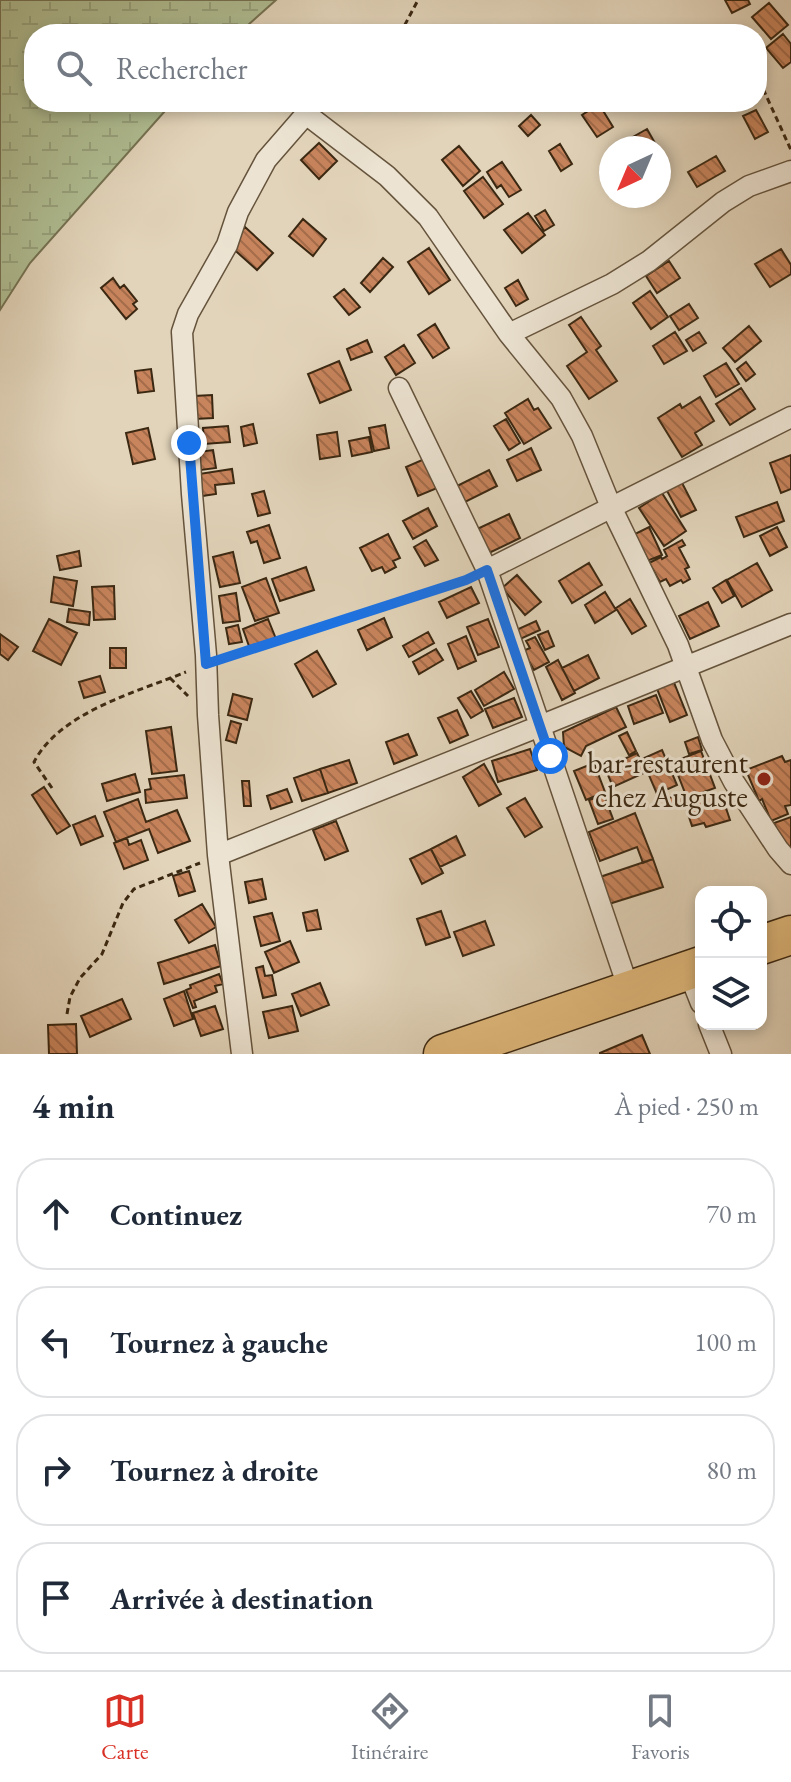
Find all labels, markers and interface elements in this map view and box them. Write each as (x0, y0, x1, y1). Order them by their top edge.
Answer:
search box (24, 24, 767, 112)
icon: search (52, 46, 96, 90)
text: Rechercher (116, 49, 248, 88)
north arrow (599, 136, 671, 208)
route end (171, 425, 207, 461)
route start (532, 738, 568, 774)
place label: bar-restaurent chez Auguste (587, 743, 749, 816)
marker: bar-restaurent chez Auguste (755, 770, 773, 788)
map controls (695, 886, 767, 1030)
button: locate (695, 886, 767, 958)
button: layers (695, 958, 767, 1030)
text: 4 min (32, 1084, 115, 1128)
text: À pied · 250 m (614, 1089, 759, 1123)
icon: ahead (34, 1192, 78, 1236)
text: Continuez (110, 1195, 242, 1234)
text: 70 m (707, 1197, 757, 1231)
icon: left (34, 1320, 78, 1364)
text: Tournez à gauche (110, 1323, 328, 1362)
text: 100 m (694, 1325, 757, 1359)
icon: right (34, 1448, 78, 1492)
text: Tournez à droite (110, 1451, 318, 1490)
text: 80 m (707, 1453, 757, 1487)
icon: arrive (34, 1576, 78, 1620)
text: Arrivée à destination (110, 1579, 373, 1618)
tab: Carte (101, 1689, 148, 1766)
tab: Itinéraire (351, 1689, 428, 1766)
tab: Favoris (631, 1689, 690, 1766)

